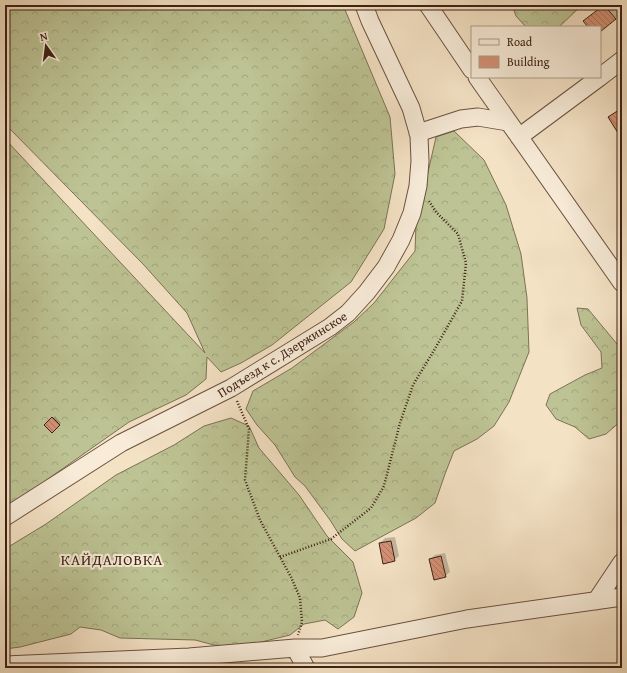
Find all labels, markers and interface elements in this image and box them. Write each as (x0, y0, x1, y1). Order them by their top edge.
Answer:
north arrow (26, 26, 66, 66)
legend (471, 26, 601, 78)
text: N (38, 27, 50, 45)
text: Road (507, 33, 533, 50)
text: Building (507, 53, 550, 70)
street label: Подъезд к с. Дзержинское (214, 307, 351, 402)
district label: КАЙДАЛОВКА (61, 549, 163, 570)

